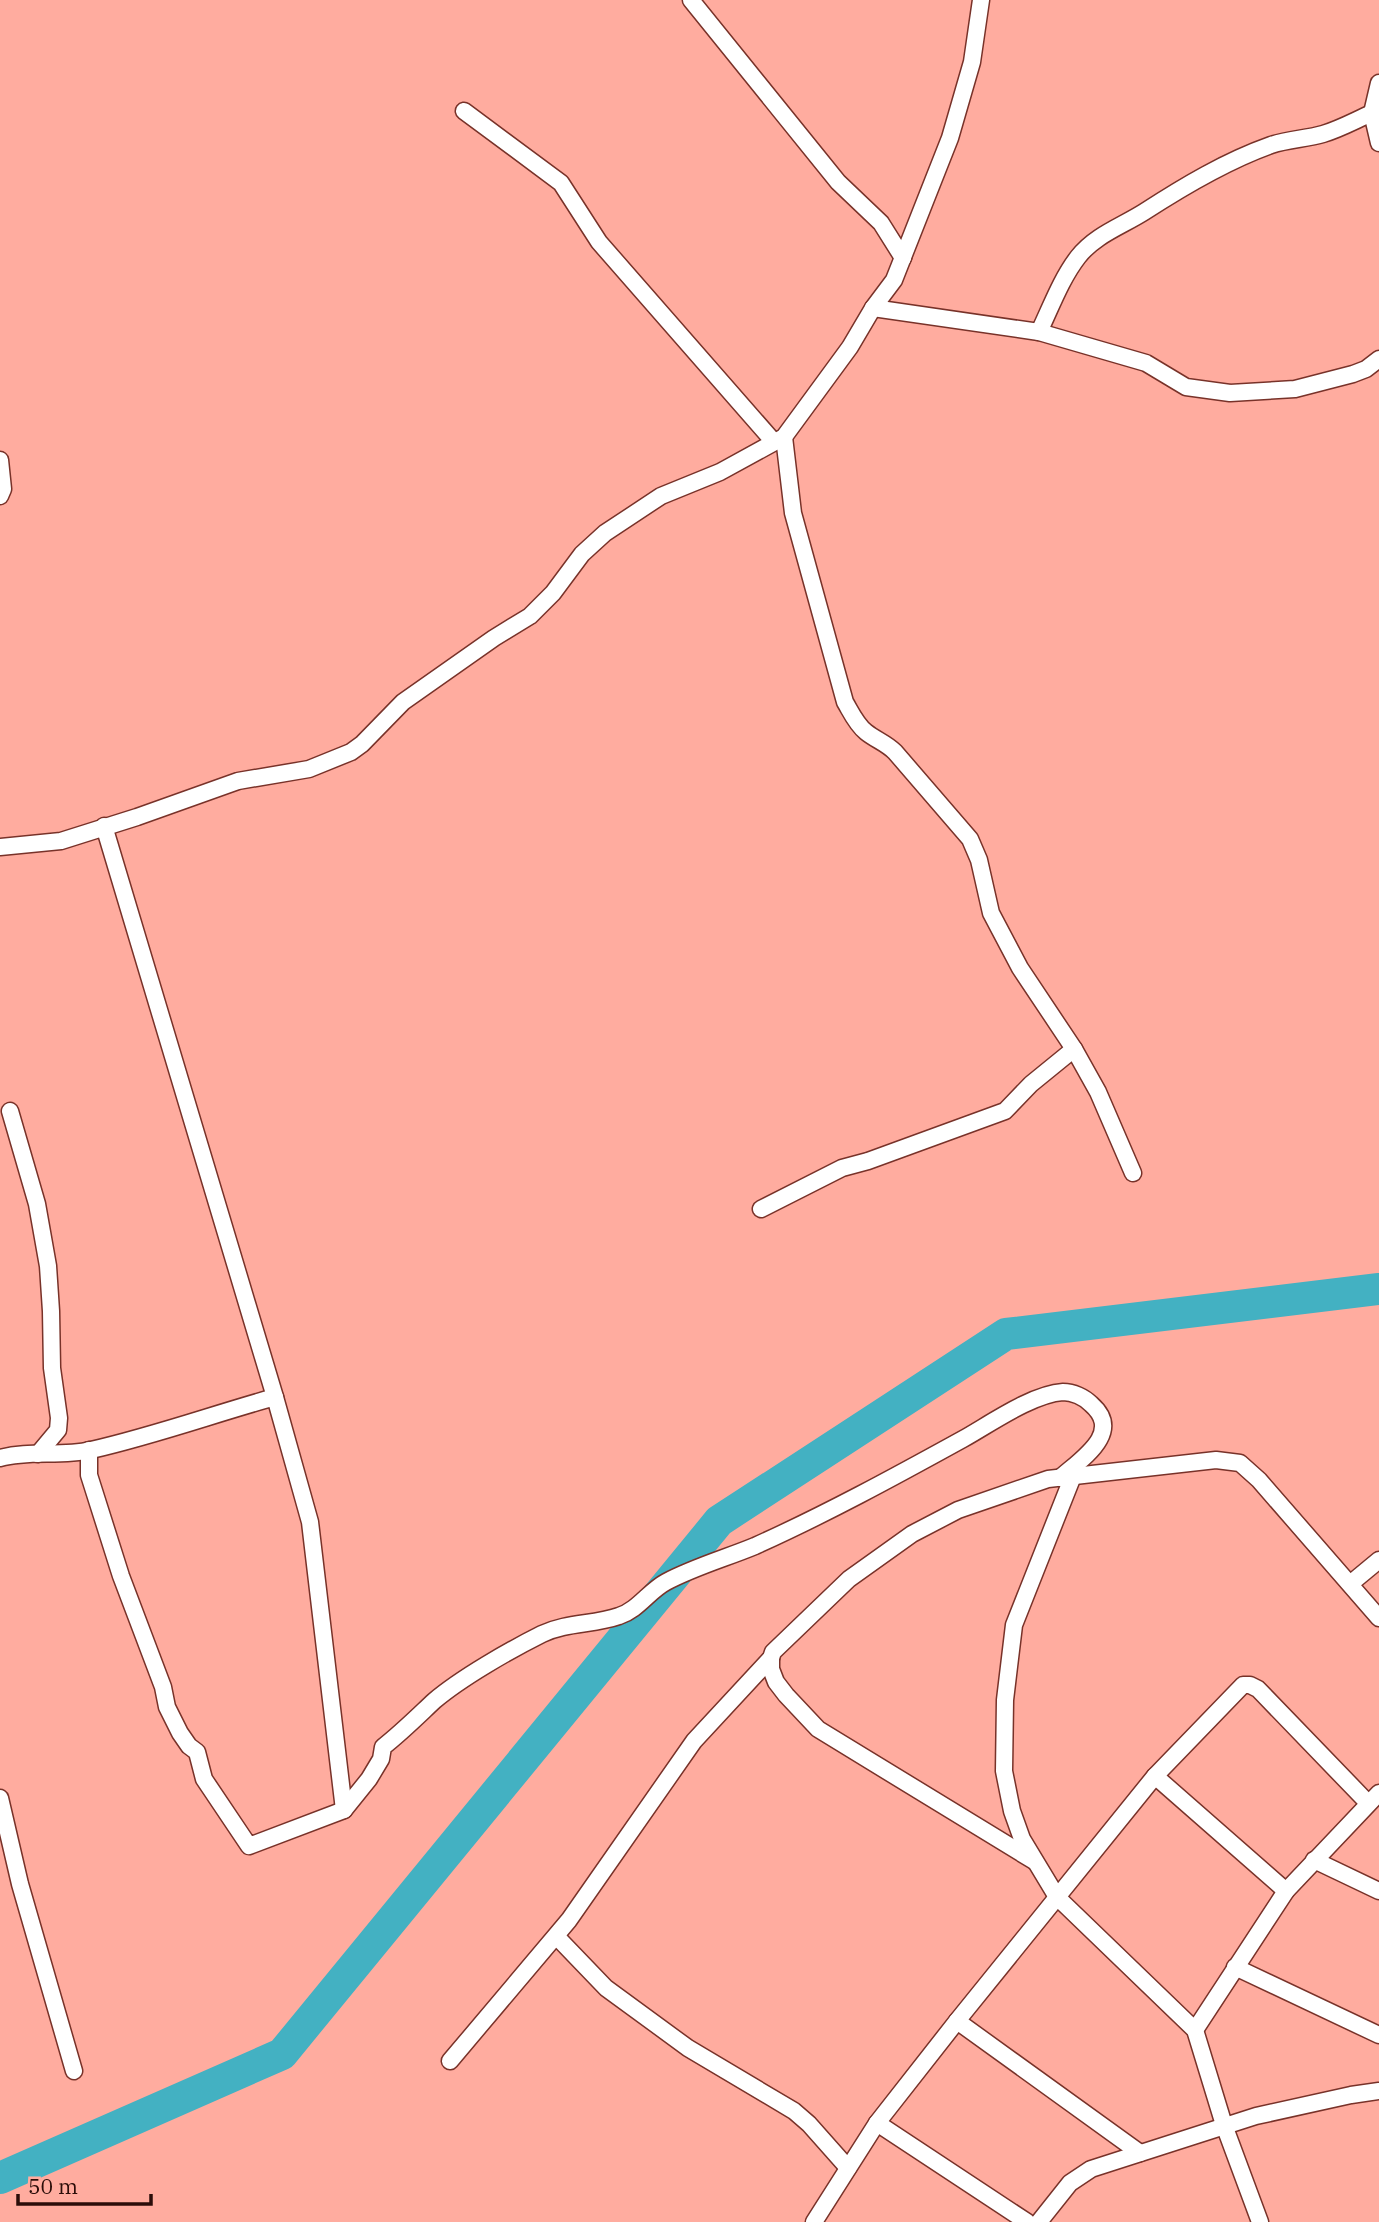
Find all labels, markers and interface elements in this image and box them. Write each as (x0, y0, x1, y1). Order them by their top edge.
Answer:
scale bar (18, 2162, 150, 2206)
text: 50 m (28, 2172, 78, 2200)

